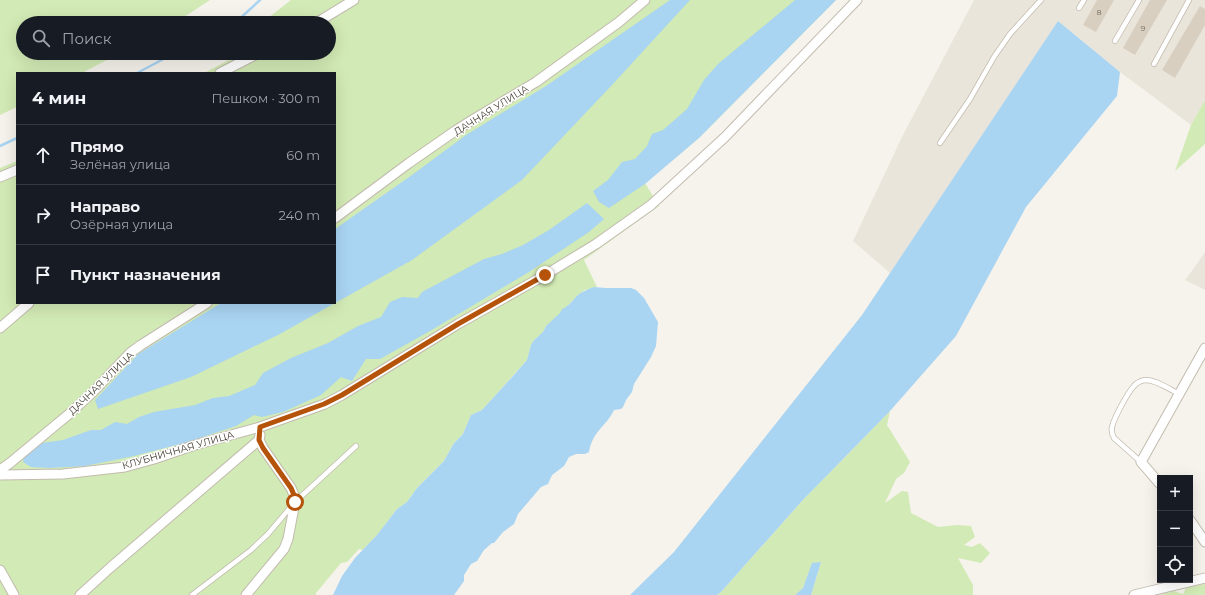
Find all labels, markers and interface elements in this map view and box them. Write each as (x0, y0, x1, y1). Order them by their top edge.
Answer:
house number: 8 (1096, 7, 1102, 17)
search box (16, 16, 336, 60)
house number: 9 (1141, 23, 1146, 33)
icon: search (30, 27, 52, 49)
text: Поиск (62, 29, 111, 48)
street label: ДАЧНАЯ УЛИЦА (451, 81, 531, 138)
text: 4 мин (32, 88, 86, 108)
text: Пешком · 300 m (211, 90, 320, 106)
text: Прямо (70, 137, 124, 156)
icon: ahead (32, 144, 54, 166)
text: 60 m (286, 147, 320, 163)
text: Зелёная улица (70, 156, 170, 172)
text: Направо (70, 197, 140, 216)
icon: right (32, 204, 54, 226)
text: 240 m (279, 207, 320, 223)
text: Озёрная улица (70, 216, 173, 232)
icon: arrive (32, 264, 54, 286)
text: Пункт назначения (70, 265, 221, 284)
route end (536, 266, 554, 284)
street label: ДАЧНАЯ УЛИЦА (66, 348, 137, 417)
street label: КЛУБНИЧНАЯ УЛИЦА (121, 428, 236, 472)
map controls (1157, 475, 1193, 583)
button: + (1157, 475, 1193, 511)
route start (286, 493, 304, 511)
button: − (1157, 511, 1193, 547)
button: locate (1157, 547, 1193, 583)

